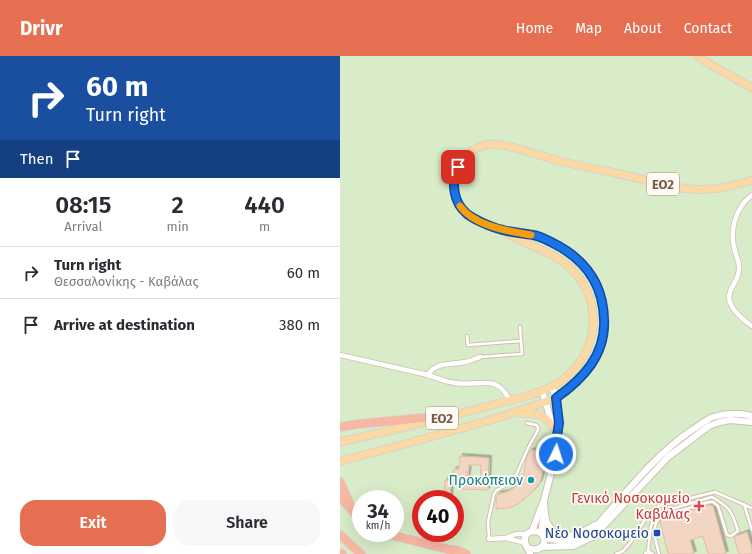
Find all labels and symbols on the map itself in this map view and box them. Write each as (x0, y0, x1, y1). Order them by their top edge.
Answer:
pin (441, 150, 475, 184)
road number: ΕΟ2 (647, 173, 679, 195)
road number: ΕΟ2 (426, 407, 458, 429)
position arrow (535, 433, 577, 475)
place label: Προκόπειον (449, 472, 523, 489)
marker: Προκόπειον (526, 475, 536, 485)
speed limit sign: 40 (412, 490, 464, 542)
place label: Γενικό Νοσοκομείο Καβάλας (571, 490, 690, 523)
marker: Γενικό Νοσοκομείο Καβάλας (693, 500, 705, 512)
place label: Νέο Νοσοκομείο (545, 525, 649, 542)
marker: Νέο Νοσοκομείο (652, 528, 662, 538)

